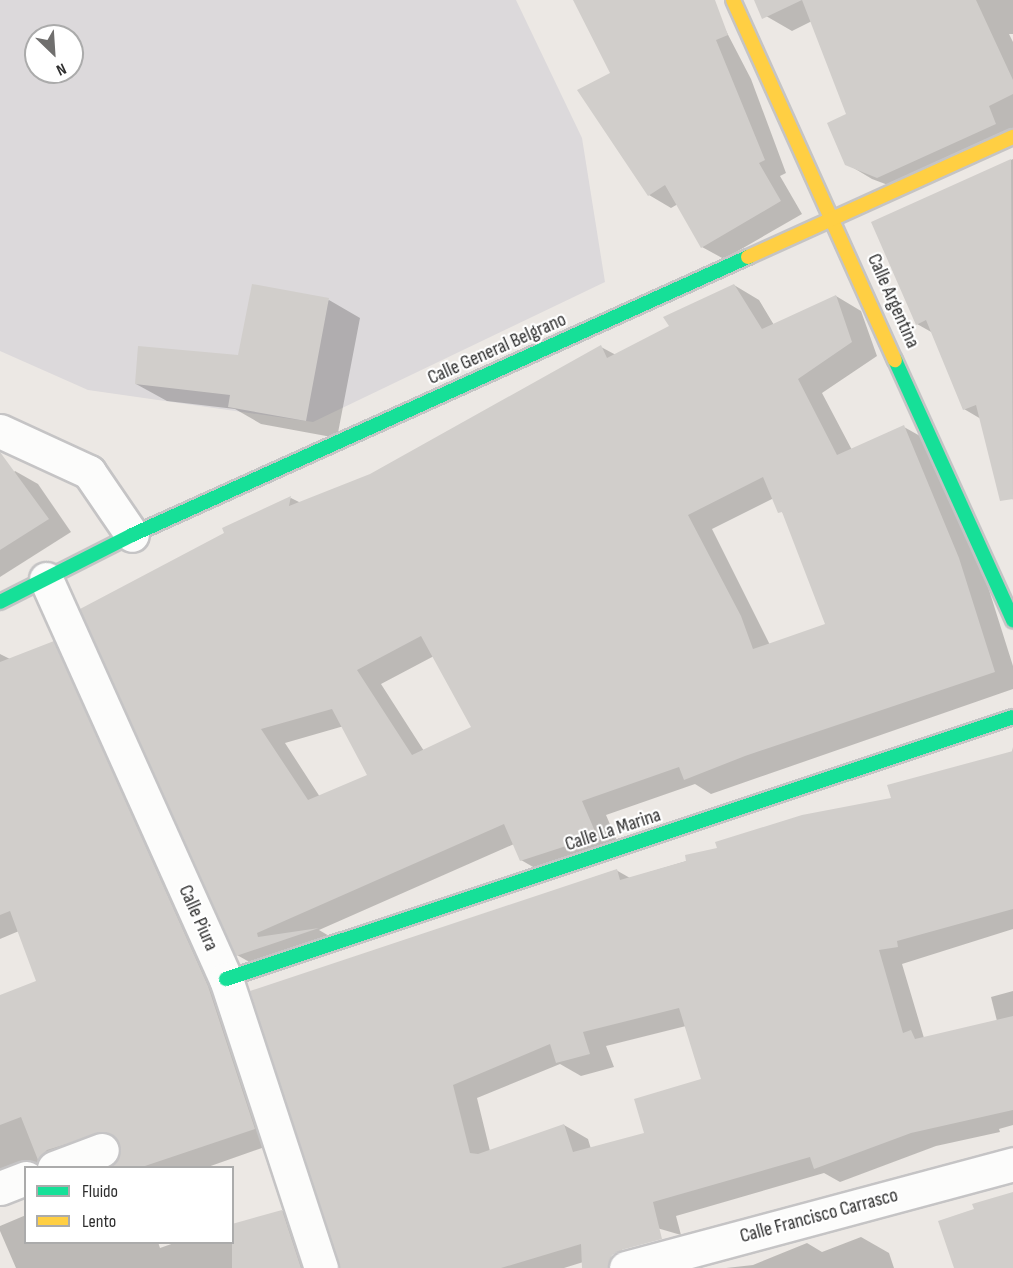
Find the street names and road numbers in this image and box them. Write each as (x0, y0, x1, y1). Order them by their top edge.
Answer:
street label: Calle Argentina (862, 250, 924, 352)
street label: Calle General Belgrano (424, 308, 570, 390)
street label: Calle La Marina (562, 803, 664, 857)
street label: Calle Piura (173, 881, 223, 955)
street label: Calle Francisco Carrasco (737, 1183, 901, 1249)

